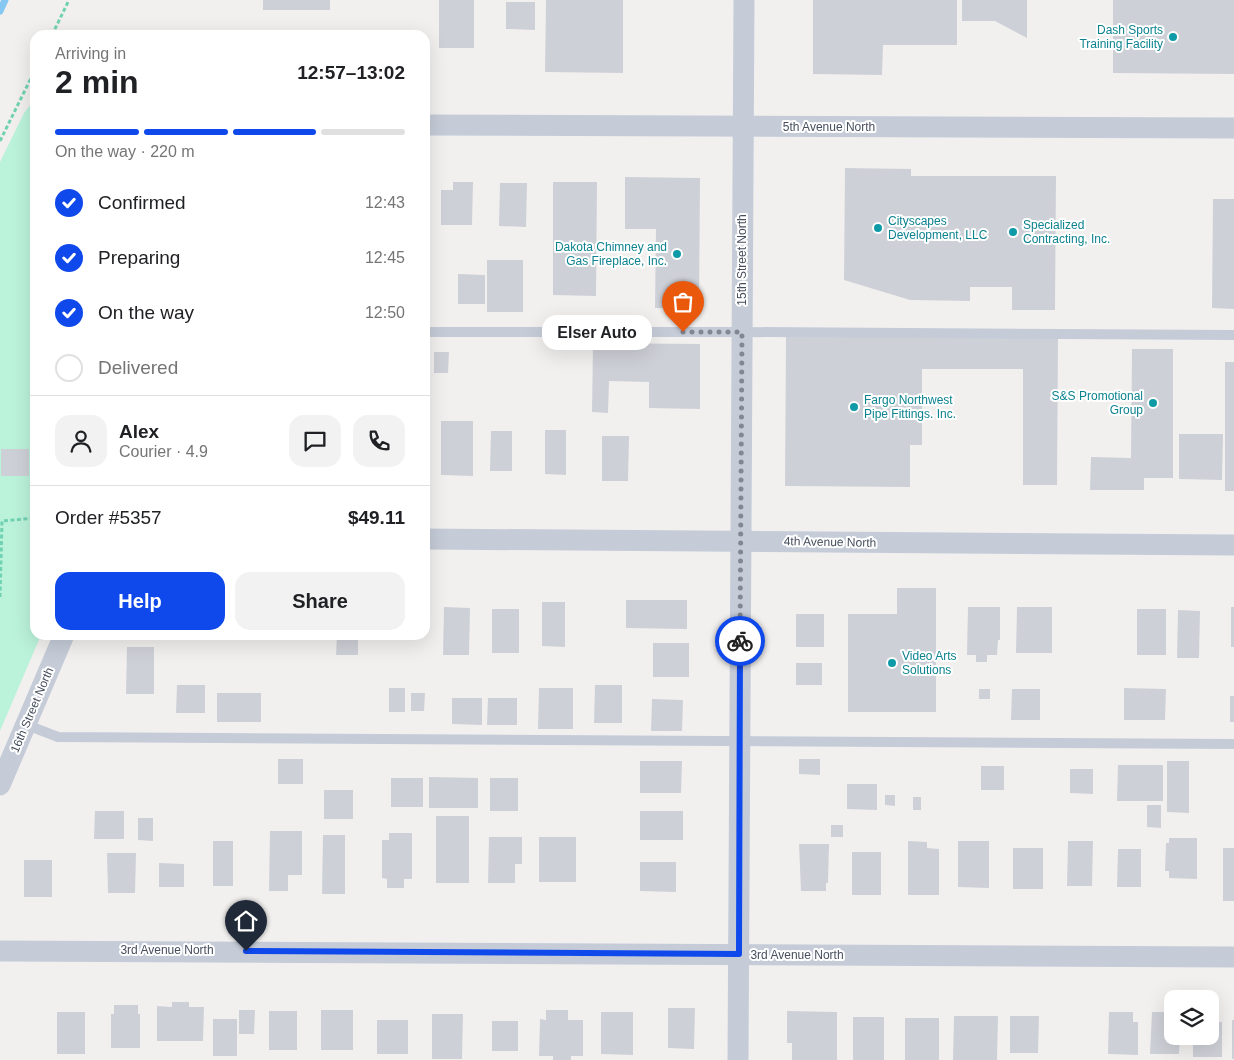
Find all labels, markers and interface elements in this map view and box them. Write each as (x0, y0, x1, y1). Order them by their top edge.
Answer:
place label: Dash Sports Training Facility (1079, 23, 1163, 51)
marker: Dash Sports Training Facility (1167, 31, 1179, 43)
text: Arriving in (55, 45, 126, 62)
text: 12:57–13:02 (297, 62, 405, 83)
text: 2 min (55, 64, 139, 100)
street label: 5th Avenue North (783, 120, 875, 134)
text: On the way · 220 m (55, 143, 195, 160)
icon: check (55, 189, 83, 217)
text: Confirmed (98, 192, 186, 213)
text: 12:43 (365, 194, 405, 211)
street label: 15th Street North (735, 214, 749, 306)
place label: Cityscapes Development, LLC (888, 214, 988, 242)
place label: Specialized Contracting, Inc. (1023, 218, 1110, 246)
marker: Cityscapes Development, LLC (872, 222, 884, 234)
marker: Specialized Contracting, Inc. (1007, 226, 1019, 238)
place label: Dakota Chimney and Gas Fireplace, Inc. (555, 240, 667, 268)
icon: check (55, 244, 83, 272)
text: Preparing (98, 247, 180, 268)
marker: Dakota Chimney and Gas Fireplace, Inc. (671, 248, 683, 260)
text: 12:45 (365, 249, 405, 266)
pin (662, 281, 704, 332)
icon: bag (669, 288, 697, 316)
icon: check (55, 299, 83, 327)
text: On the way (98, 302, 194, 323)
text: 12:50 (365, 304, 405, 321)
callout: Elser Auto (543, 314, 653, 350)
text: Elser Auto (557, 324, 637, 341)
text: Delivered (98, 357, 178, 378)
place label: S&S Promotional Group (1052, 389, 1143, 417)
place label: Fargo Northwest Pipe Fittings. Inc. (864, 393, 956, 421)
marker: S&S Promotional Group (1147, 397, 1159, 409)
marker: Fargo Northwest Pipe Fittings. Inc. (848, 401, 860, 413)
button: person (55, 415, 107, 467)
button: chat (289, 415, 341, 467)
button: phone (353, 415, 405, 467)
text: Alex (119, 421, 159, 442)
text: Courier · 4.9 (119, 443, 208, 460)
text: Order #5357 (55, 507, 162, 528)
text: $49.11 (348, 507, 405, 528)
street label: 4th Avenue North (784, 534, 876, 550)
button: Help (55, 572, 225, 630)
button: Share (235, 572, 405, 630)
courier (715, 616, 765, 666)
icon: bike (726, 627, 754, 655)
place label: Video Arts Solutions (902, 649, 956, 677)
marker: Video Arts Solutions (886, 657, 898, 669)
street label: 16th Street North (8, 665, 56, 755)
pin (225, 900, 267, 951)
icon: home (232, 907, 260, 935)
street label: 3rd Avenue North (120, 943, 214, 957)
street label: 3rd Avenue North (750, 948, 844, 962)
map controls (1164, 990, 1219, 1045)
button: layers (1164, 990, 1219, 1045)

